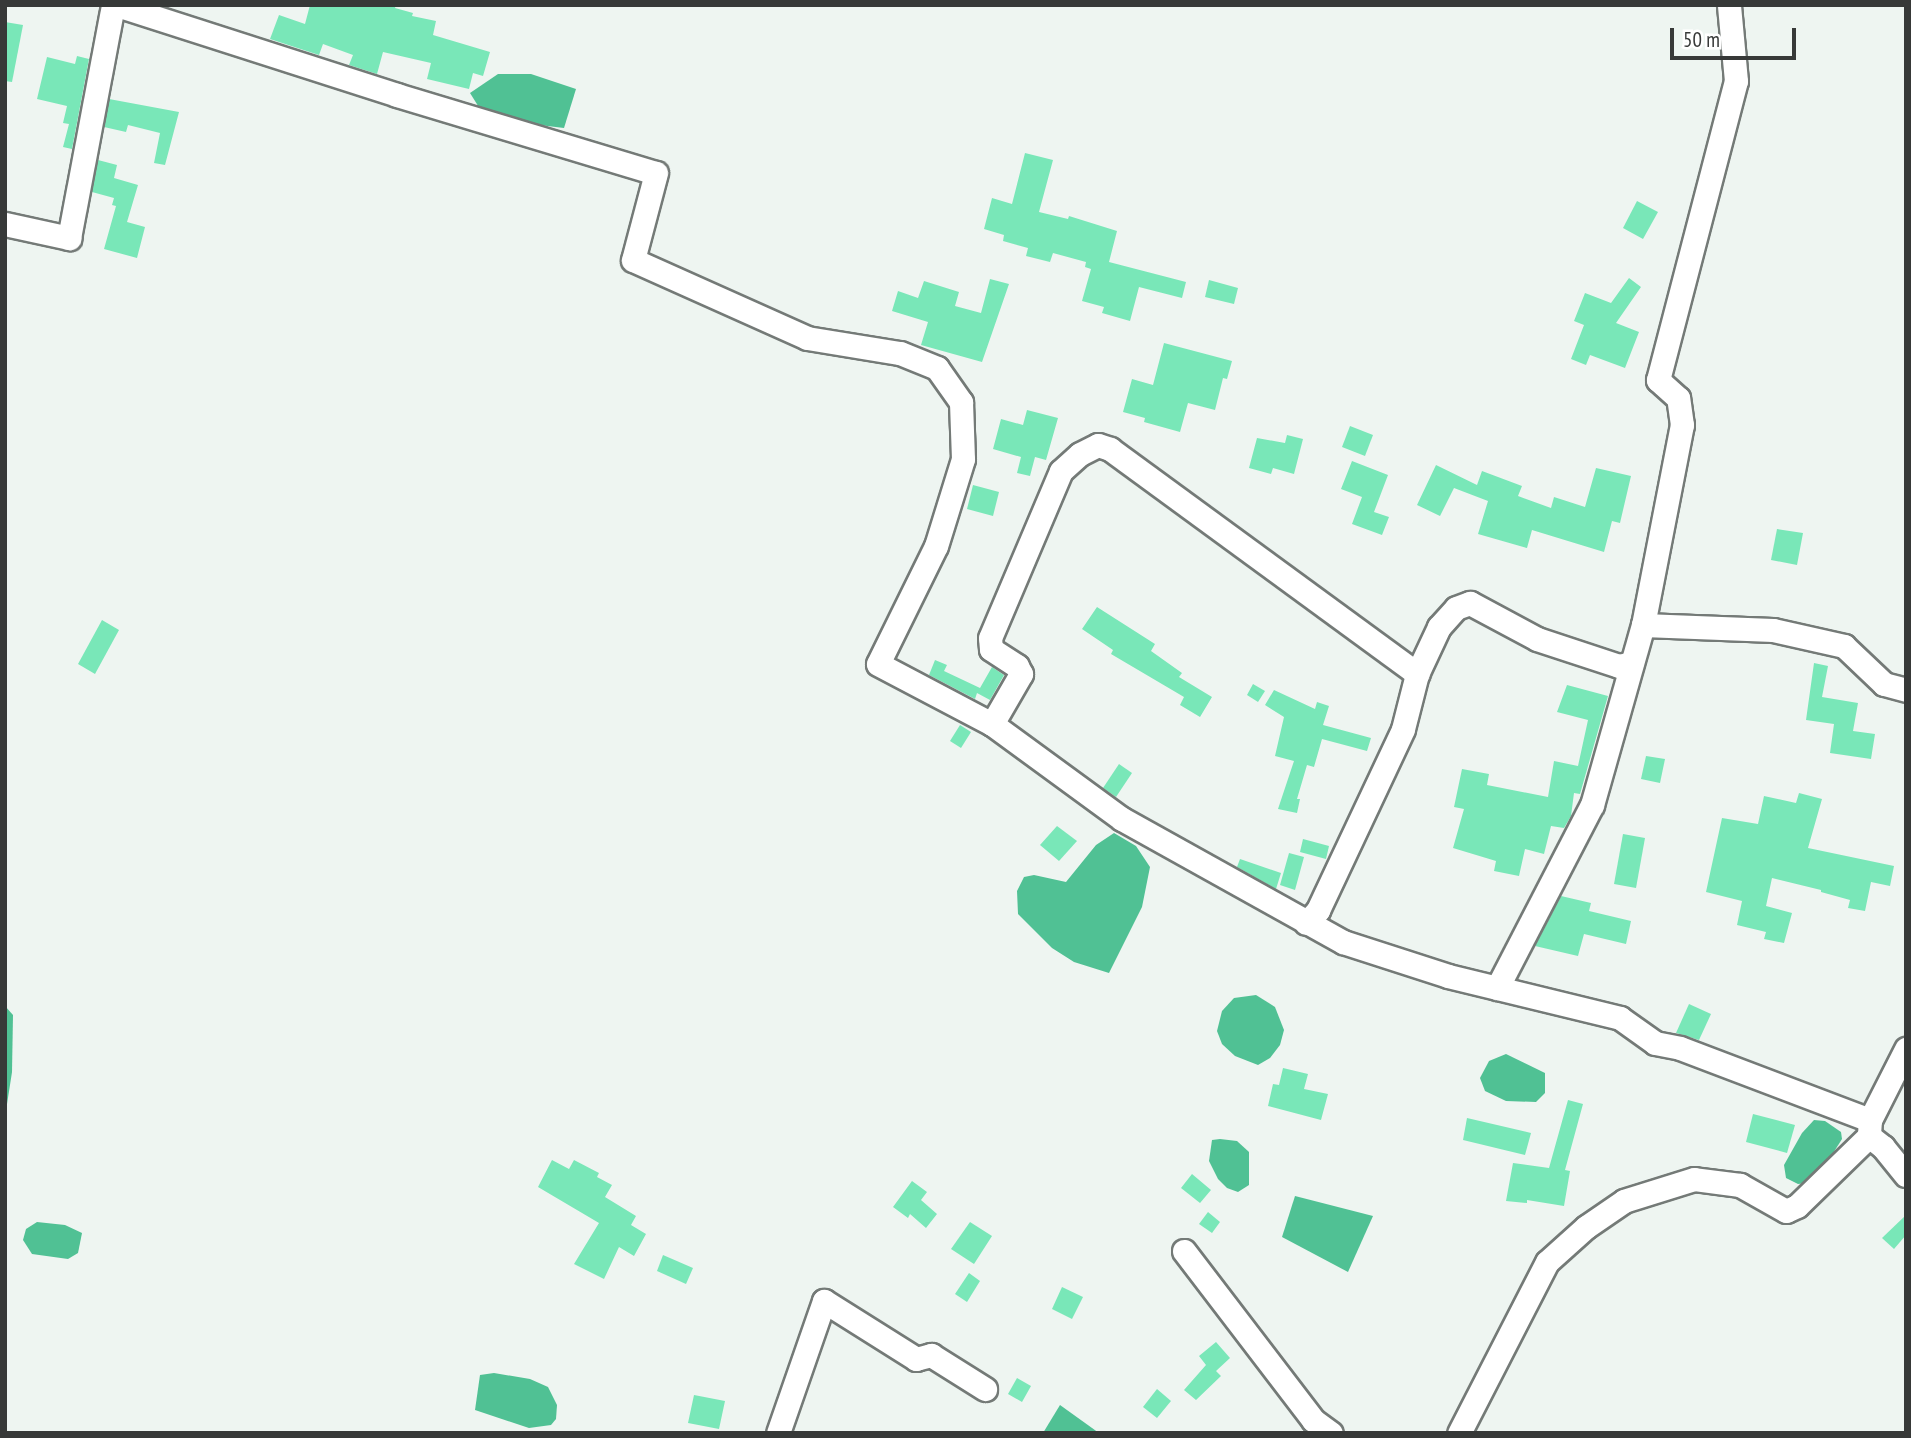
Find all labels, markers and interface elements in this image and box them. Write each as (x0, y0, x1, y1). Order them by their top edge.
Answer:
scale bar (1673, 14, 1799, 58)
text: 50 m (1683, 26, 1720, 53)

